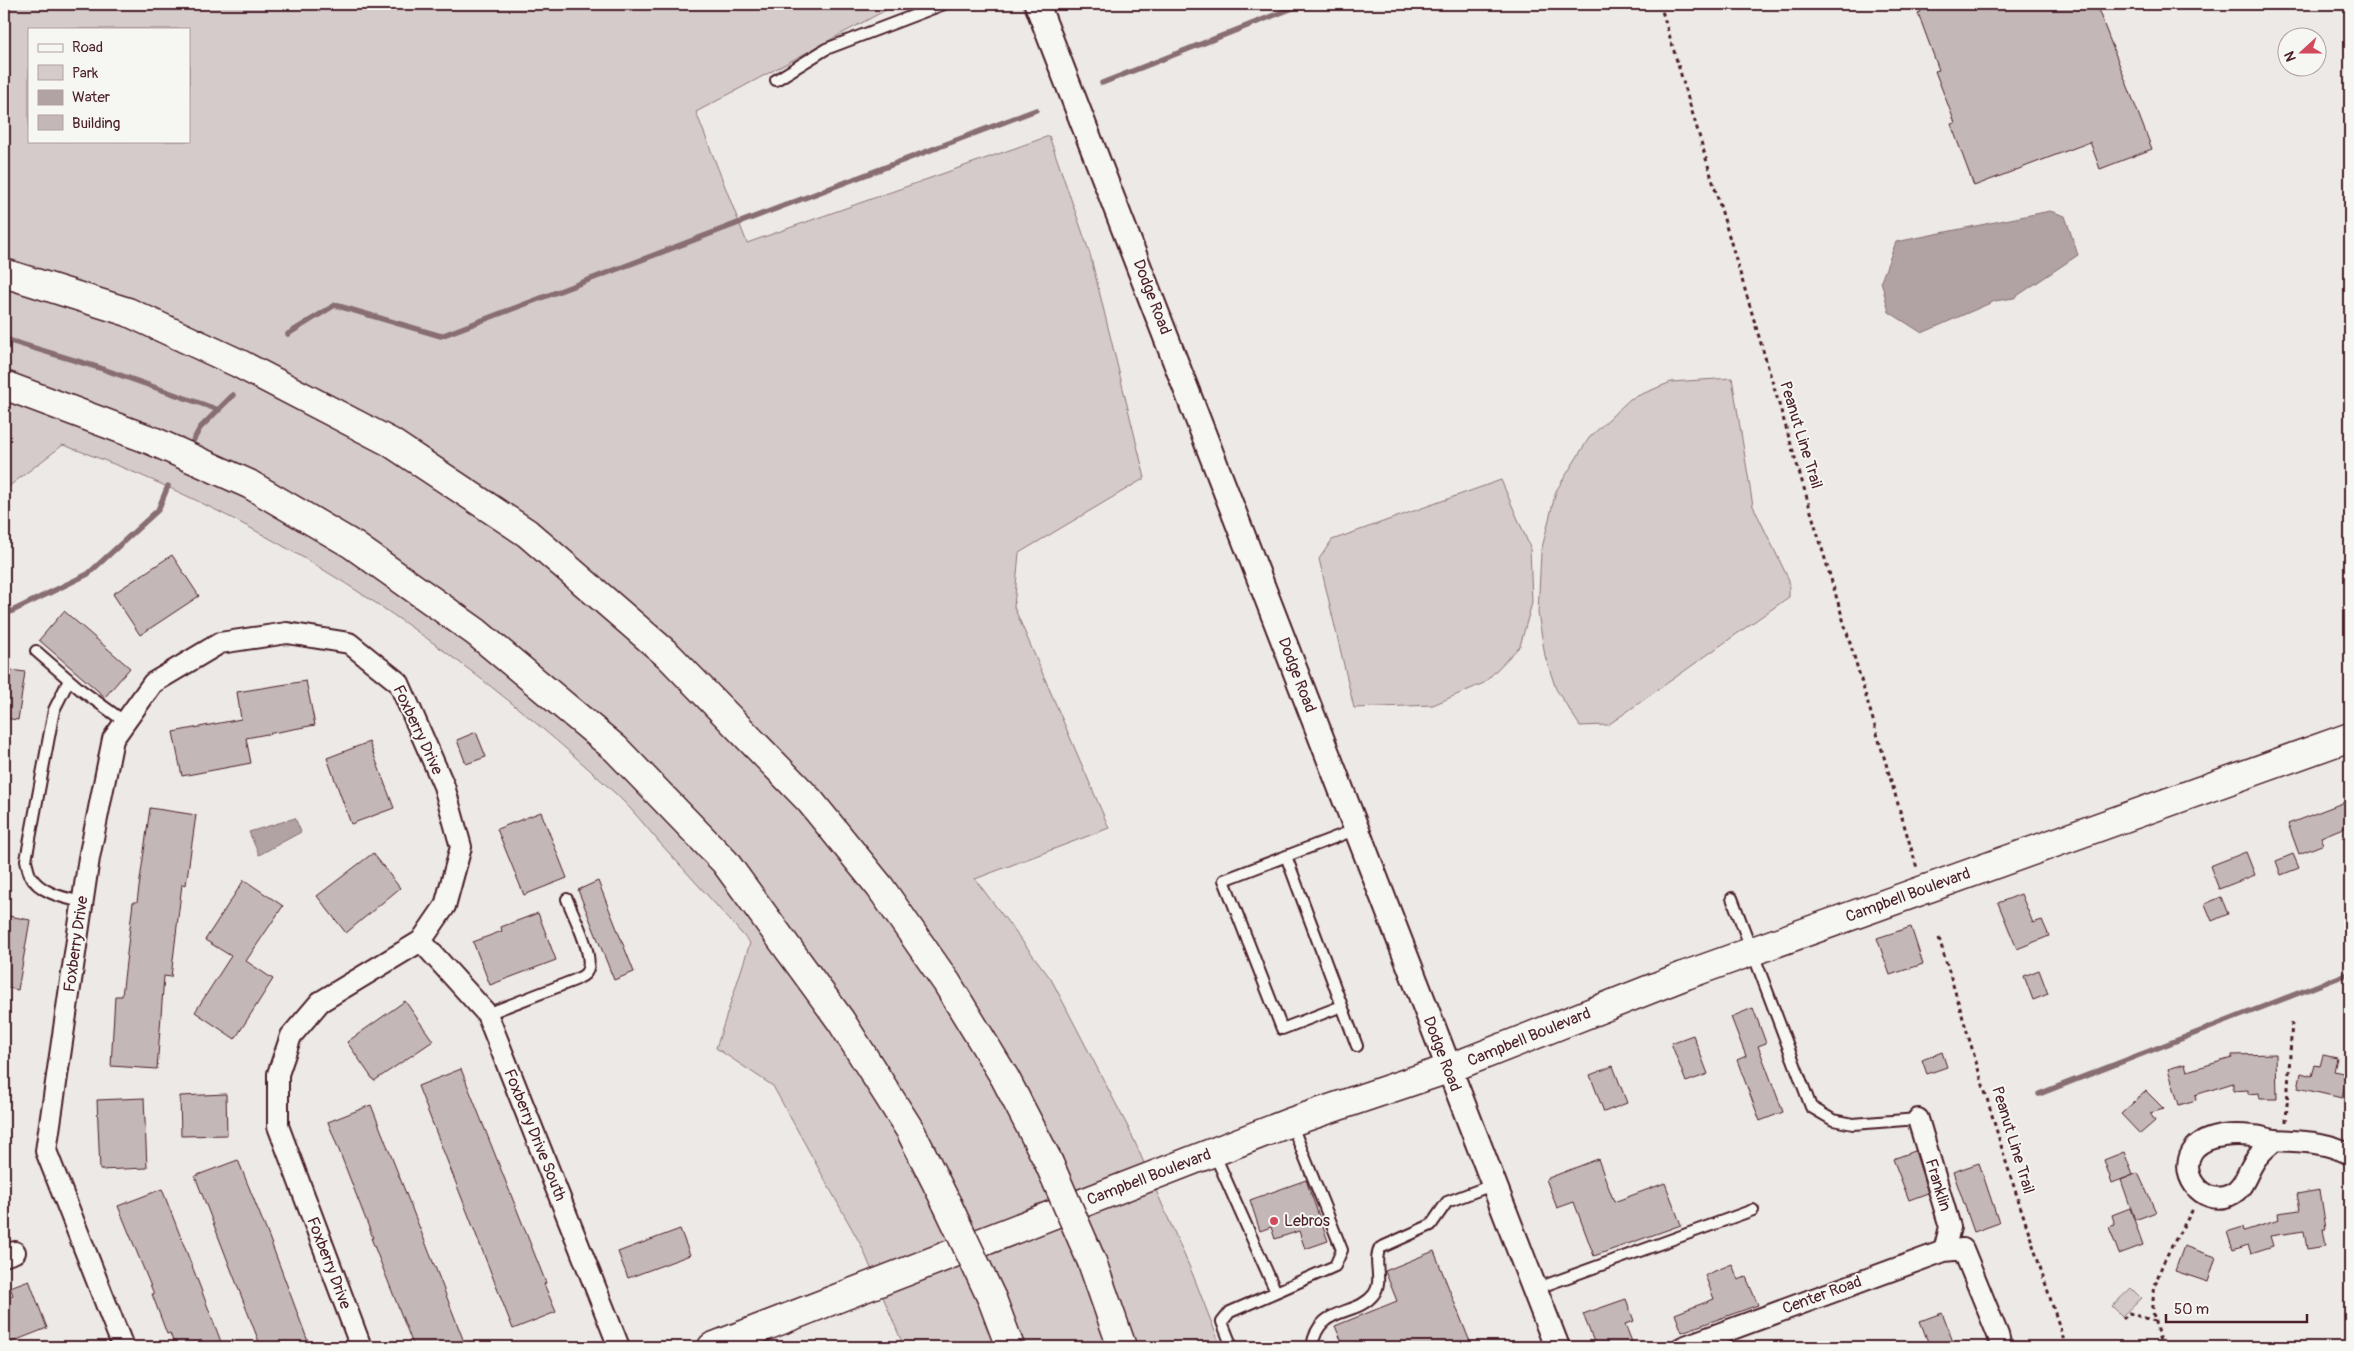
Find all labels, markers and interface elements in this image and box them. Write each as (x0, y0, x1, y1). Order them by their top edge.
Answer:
legend (28, 28, 190, 142)
north arrow (2276, 28, 2326, 78)
text: Road (72, 38, 103, 57)
text: N (2281, 49, 2300, 64)
text: Park (72, 64, 99, 83)
text: Water (72, 88, 111, 107)
text: Building (72, 114, 120, 133)
street label: Dodge Road (1129, 257, 1175, 337)
street label: Peanut Line Trail (1775, 379, 1827, 491)
street label: Dodge Road (1274, 635, 1320, 715)
street label: Foxberry Drive (388, 682, 448, 778)
street label: Campbell Boulevard (1843, 863, 1973, 927)
street label: Foxberry Drive (59, 895, 93, 993)
street label: Campbell Boulevard (1464, 1003, 1594, 1071)
street label: Dodge Road (1419, 1014, 1465, 1094)
street label: Foxberry Drive South (499, 1066, 571, 1204)
street label: Peanut Line Trail (1987, 1084, 2039, 1196)
street label: Campbell Boulevard (1084, 1144, 1214, 1210)
street label: Franklin (1921, 1156, 1955, 1214)
place label: Lebros (1284, 1211, 1330, 1231)
street label: Foxberry Drive (302, 1214, 356, 1312)
marker: Lebros (1268, 1215, 1280, 1227)
street label: Center Road (1780, 1271, 1864, 1319)
scale bar (2166, 1291, 2308, 1323)
text: 50 m (2174, 1300, 2209, 1319)

